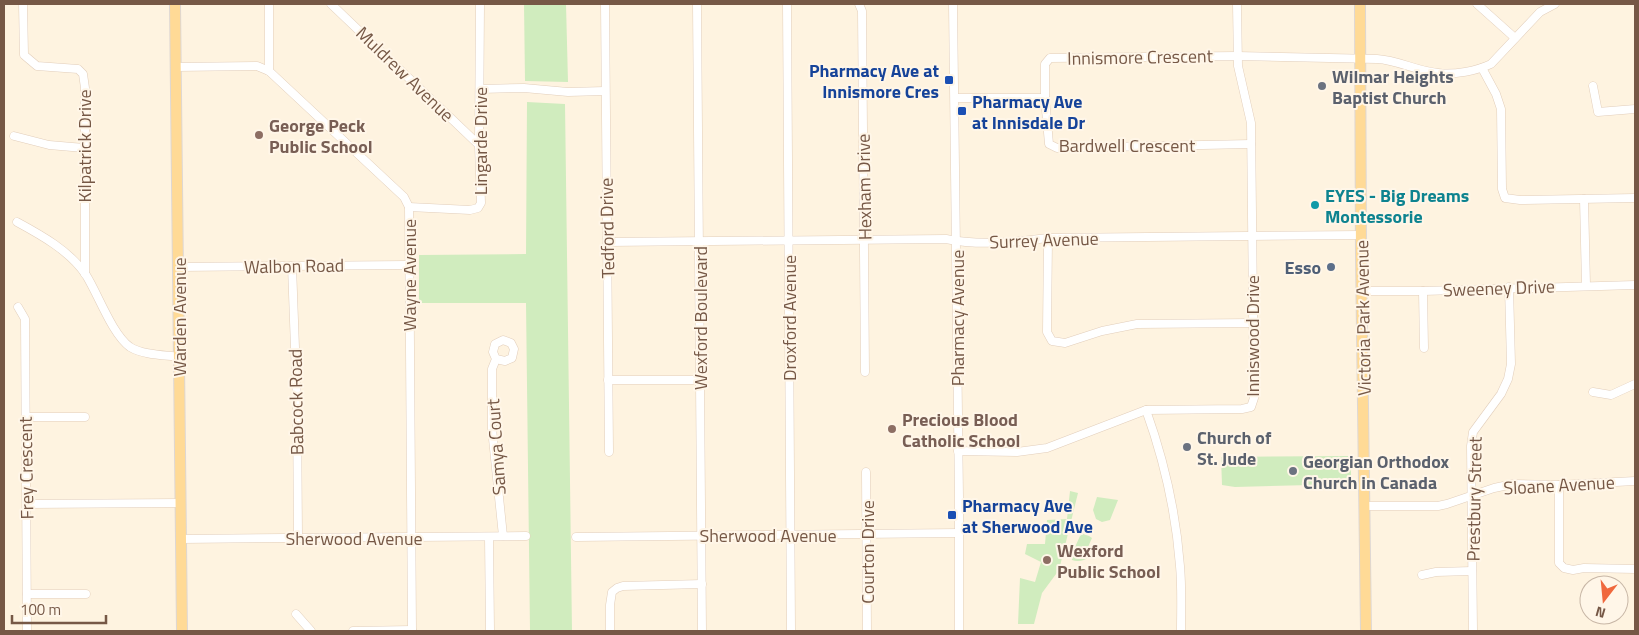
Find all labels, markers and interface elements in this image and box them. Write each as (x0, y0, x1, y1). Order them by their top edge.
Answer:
street label: Muldrew Avenue (350, 20, 460, 128)
street label: Innismore Crescent (1067, 42, 1214, 72)
place label: Pharmacy Ave at Innismore Cres (809, 57, 939, 105)
place label: Wilmar Heights Baptist Church (1332, 63, 1454, 111)
marker: Pharmacy Ave at Innismore Cres (943, 74, 955, 86)
marker: Wilmar Heights Baptist Church (1316, 80, 1328, 92)
street label: Lingarde Drive (467, 87, 494, 195)
place label: Pharmacy Ave at Innisdale Dr (972, 88, 1085, 136)
street label: Kilpatrick Drive (71, 89, 98, 203)
marker: Pharmacy Ave at Innisdale Dr (956, 105, 968, 117)
place label: George Peck Public School (269, 112, 373, 160)
marker: George Peck Public School (253, 129, 265, 141)
street label: Bardwell Crescent (1059, 132, 1196, 159)
street label: Hexham Drive (850, 134, 878, 240)
street label: Tedford Drive (593, 177, 621, 279)
place label: EYES - Big Dreams Montessorie (1325, 182, 1469, 230)
marker: EYES - Big Dreams Montessorie (1309, 199, 1321, 211)
street label: Wayne Avenue (396, 219, 423, 331)
street label: Surrey Avenue (989, 225, 1099, 255)
street label: Victoria Park Avenue (1348, 240, 1378, 396)
street label: Wexford Boulevard (687, 246, 714, 390)
street label: Pharmacy Avenue (944, 250, 971, 386)
street label: Walbon Road (244, 252, 344, 280)
place label: Esso (1284, 254, 1321, 281)
street label: Droxford Avenue (776, 255, 803, 381)
street label: Warden Avenue (166, 257, 193, 377)
marker: Esso (1325, 261, 1337, 273)
street label: Sweeney Drive (1443, 273, 1555, 303)
street label: Inniswood Drive (1239, 275, 1266, 397)
street label: Babcock Road (282, 349, 310, 455)
street label: Samya Court (479, 397, 513, 496)
place label: Precious Blood Catholic School (902, 406, 1020, 454)
street label: Frey Crescent (12, 416, 40, 520)
marker: Precious Blood Catholic School (886, 423, 898, 435)
place label: Church of St. Jude (1197, 424, 1272, 472)
street label: Prestbury Street (1459, 436, 1489, 562)
marker: Church of St. Jude (1181, 441, 1193, 453)
place label: Georgian Orthodox Church in Canada (1303, 448, 1450, 496)
marker: Georgian Orthodox Church in Canada (1287, 465, 1299, 477)
street label: Sloane Avenue (1503, 469, 1615, 501)
place label: Pharmacy Ave at Sherwood Ave (962, 492, 1093, 540)
street label: Courton Drive (854, 500, 881, 604)
marker: Pharmacy Ave at Sherwood Ave (946, 509, 958, 521)
street label: Sherwood Avenue (699, 522, 837, 549)
street label: Sherwood Avenue (285, 525, 423, 552)
place label: Wexford Public School (1057, 537, 1161, 585)
marker: Wexford Public School (1041, 554, 1053, 566)
north arrow (1579, 575, 1629, 625)
scale bar (12, 592, 106, 624)
text: 100 m (20, 598, 61, 621)
text: N (1593, 602, 1608, 624)

